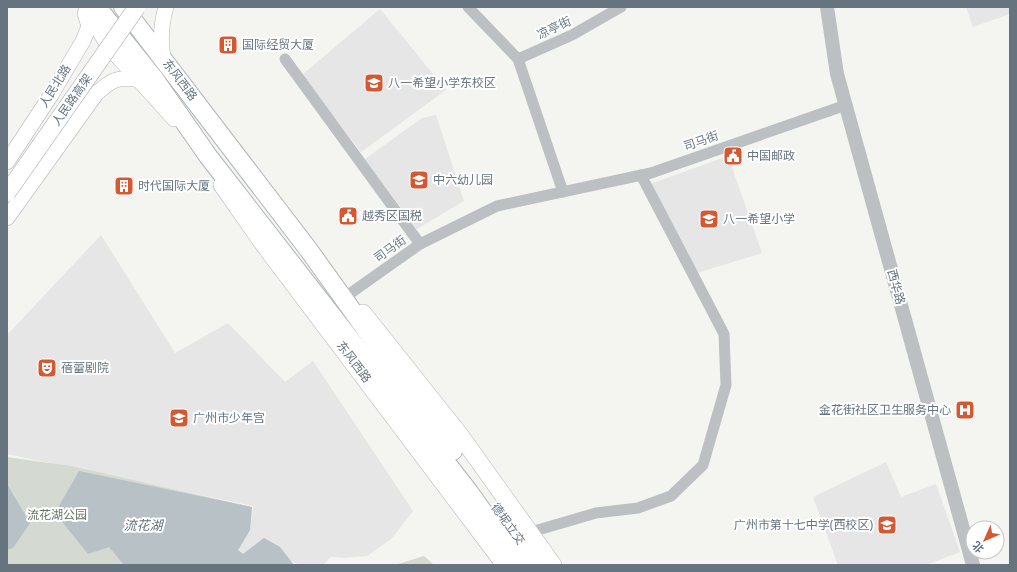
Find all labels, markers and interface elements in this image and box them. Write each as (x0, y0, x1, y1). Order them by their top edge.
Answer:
street label: 凉亭街 (534, 12, 574, 43)
building icon: 国际经贸大厦 (217, 34, 239, 56)
place label: 国际经贸大厦 (242, 36, 314, 53)
street label: 东风西路 (159, 55, 202, 104)
street label: 人民北路 (35, 61, 75, 111)
street label: 人民路高架 (47, 70, 96, 129)
school or university icon: 八一希望小学东校区 (363, 72, 385, 94)
place label: 八一希望小学东校区 (388, 74, 496, 91)
street label: 司马街 (681, 127, 721, 154)
public building icon: 中国邮政 (722, 145, 744, 167)
place label: 中国邮政 (747, 147, 795, 164)
school or university icon: 中六幼儿园 (408, 169, 430, 191)
place label: 中六幼儿园 (433, 171, 493, 188)
building icon: 时代国际大厦 (113, 175, 135, 197)
place label: 时代国际大厦 (138, 177, 210, 194)
public building icon: 越秀区国税 (337, 205, 359, 227)
place label: 越秀区国税 (362, 207, 422, 224)
school or university icon: 八一希望小学 (698, 208, 720, 230)
place label: 八一希望小学 (723, 210, 795, 227)
street label: 司马街 (370, 231, 409, 266)
street label: 西华路 (884, 267, 909, 306)
street label: 东风西路 (333, 337, 376, 386)
theatre icon: 蓓蕾剧院 (36, 357, 58, 379)
place label: 蓓蕾剧院 (61, 359, 109, 376)
hospital icon: 金花街社区卫生服务中心 (954, 399, 976, 421)
place label: 金花街社区卫生服务中心 (819, 401, 951, 418)
school or university icon: 广州市少年宫 (168, 407, 190, 429)
place label: 广州市少年宫 (193, 409, 265, 426)
street label: 德坭立交 (487, 499, 529, 548)
park label: 流花湖公园 (27, 506, 87, 523)
school or university icon: 广州市第十七中学(西校区) (876, 514, 898, 536)
water label: 流花湖 (123, 516, 164, 534)
place label: 广州市第十七中学(西校区) (734, 516, 873, 533)
north arrow (965, 520, 1005, 560)
text: 北 (968, 538, 987, 557)

